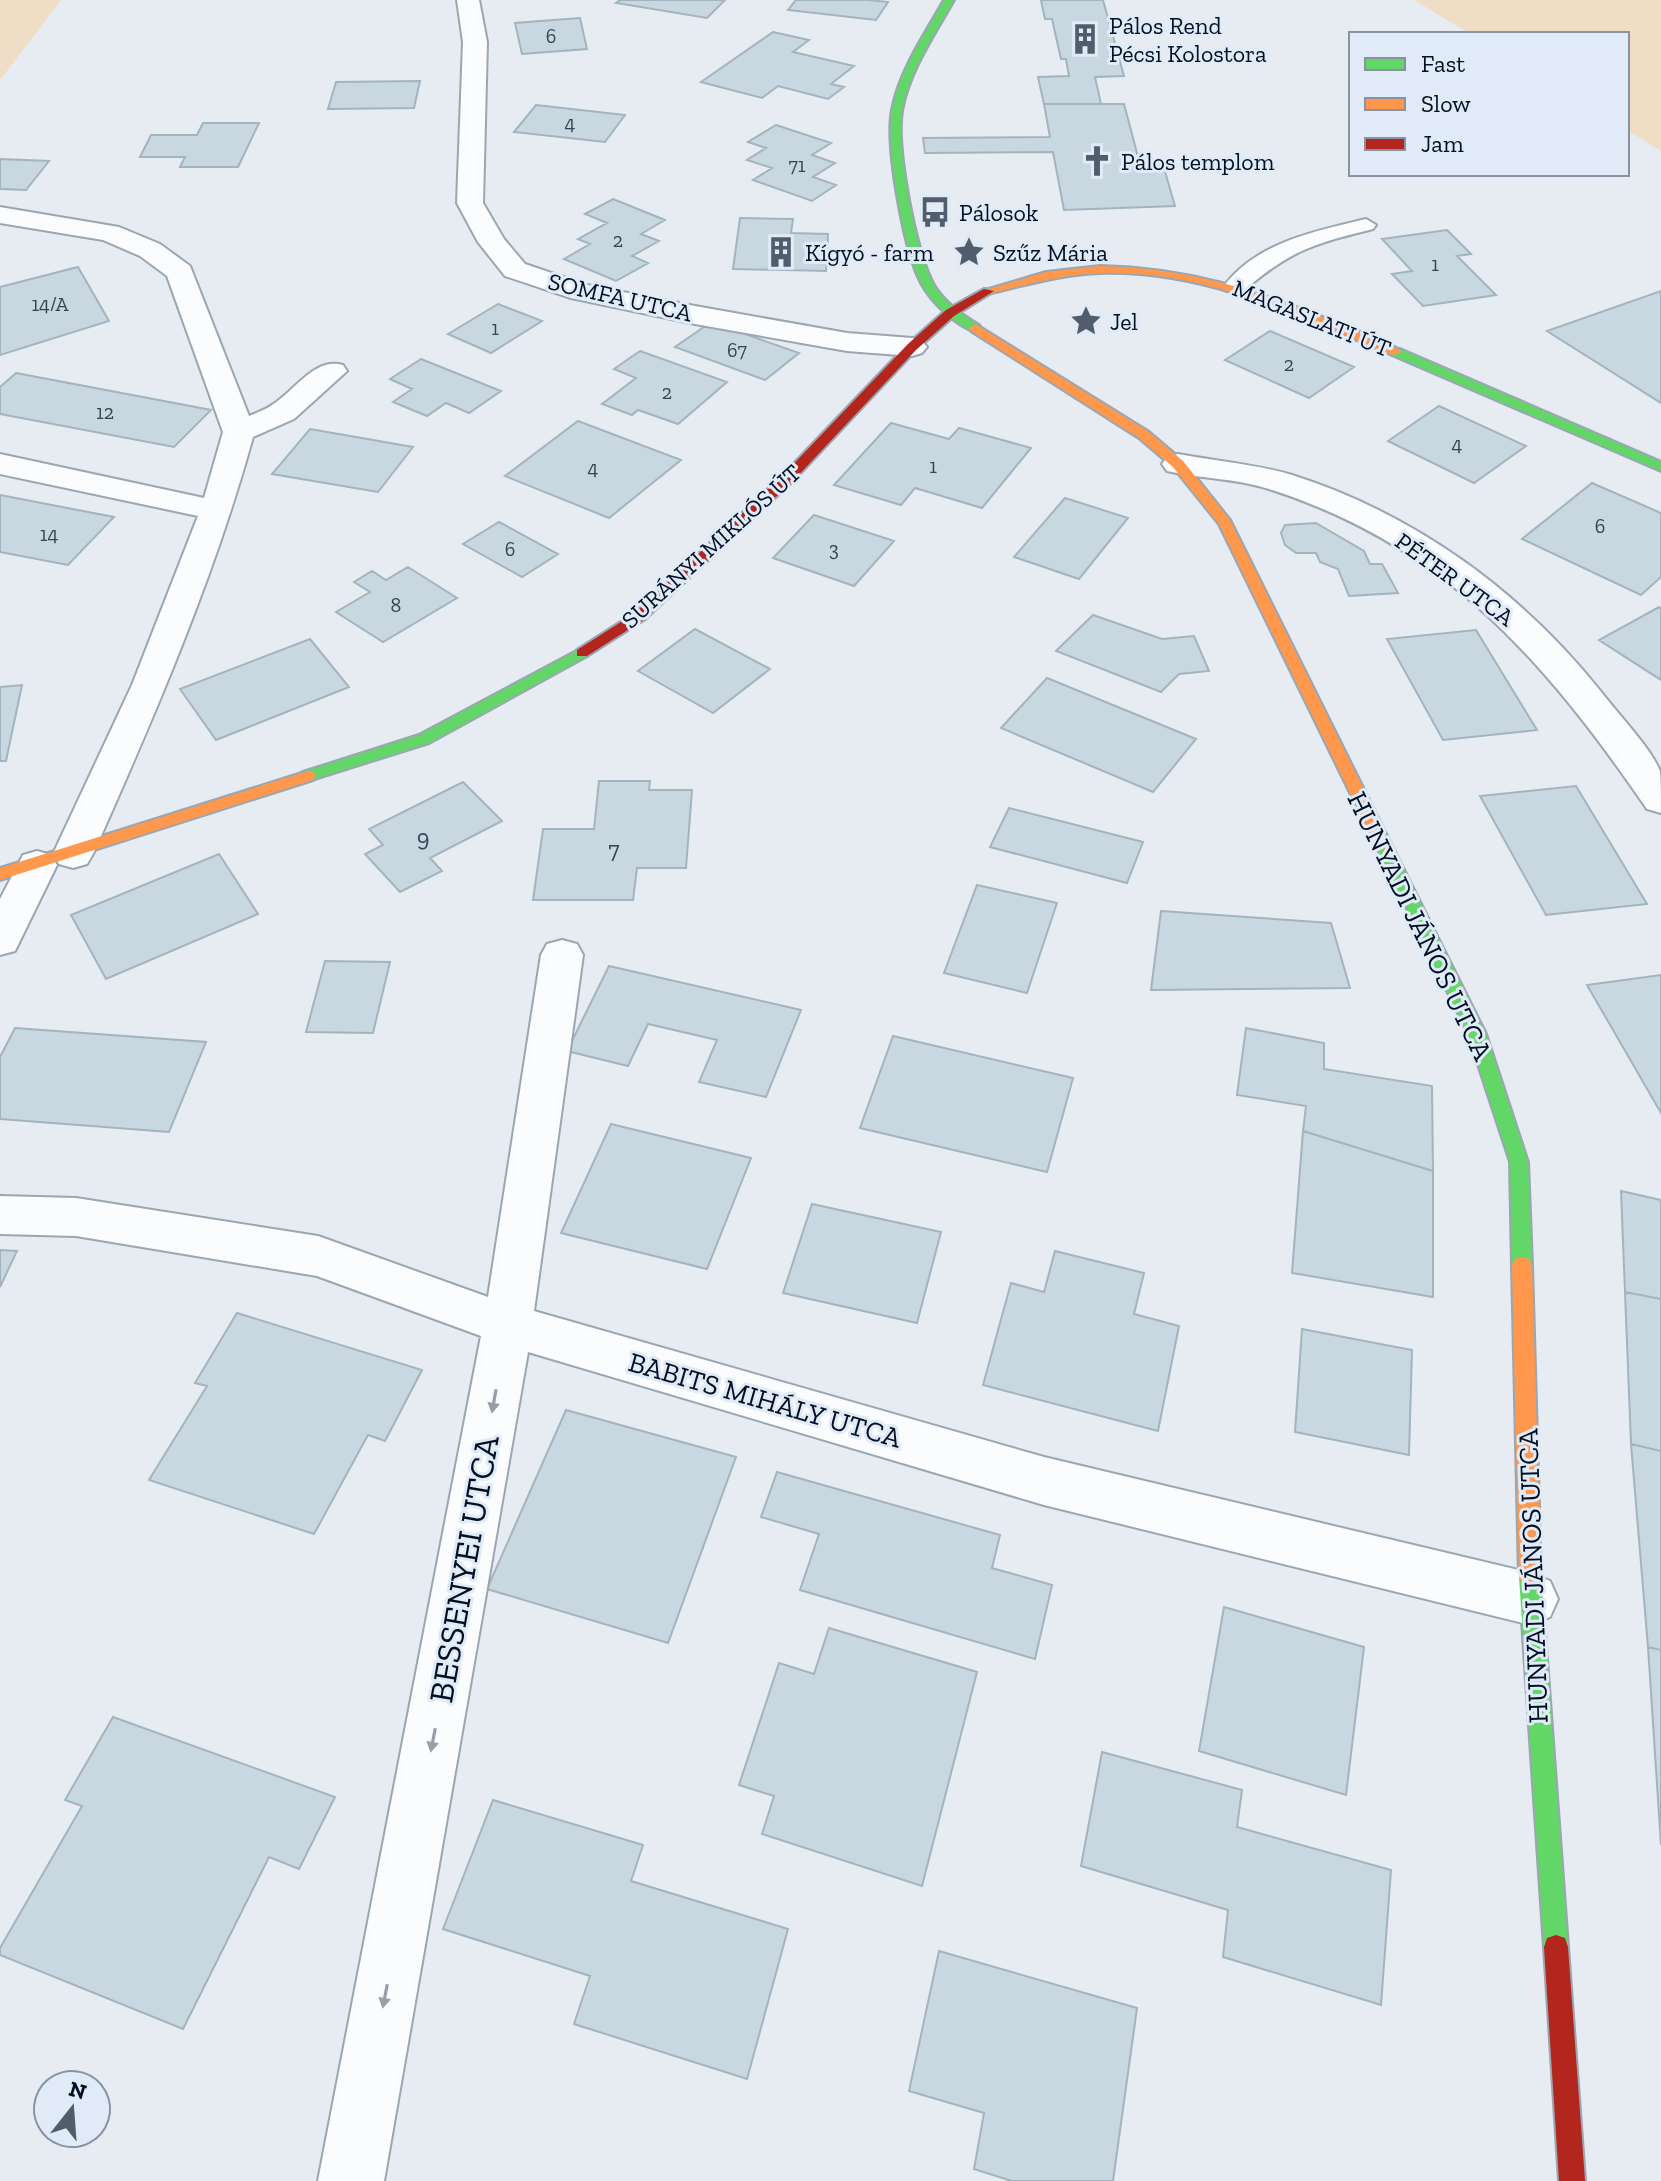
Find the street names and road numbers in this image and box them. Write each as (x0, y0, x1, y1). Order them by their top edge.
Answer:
street label: SOMFA UTCA (545, 266, 695, 328)
street label: MAGASLATI ÚT (1229, 273, 1396, 363)
street label: SURÁNYI MIKLÓS ÚT (615, 458, 807, 634)
street label: PÉTER UTCA (1390, 526, 1521, 632)
street label: HUNYADI JÁNOS UTCA (1341, 786, 1500, 1067)
street label: BABITS MIHÁLY UTCA (625, 1345, 906, 1455)
street label: HUNYADI JÁNOS UTCA (1511, 1427, 1555, 1724)
street label: BESSENYEI UTCA (420, 1431, 508, 1706)

